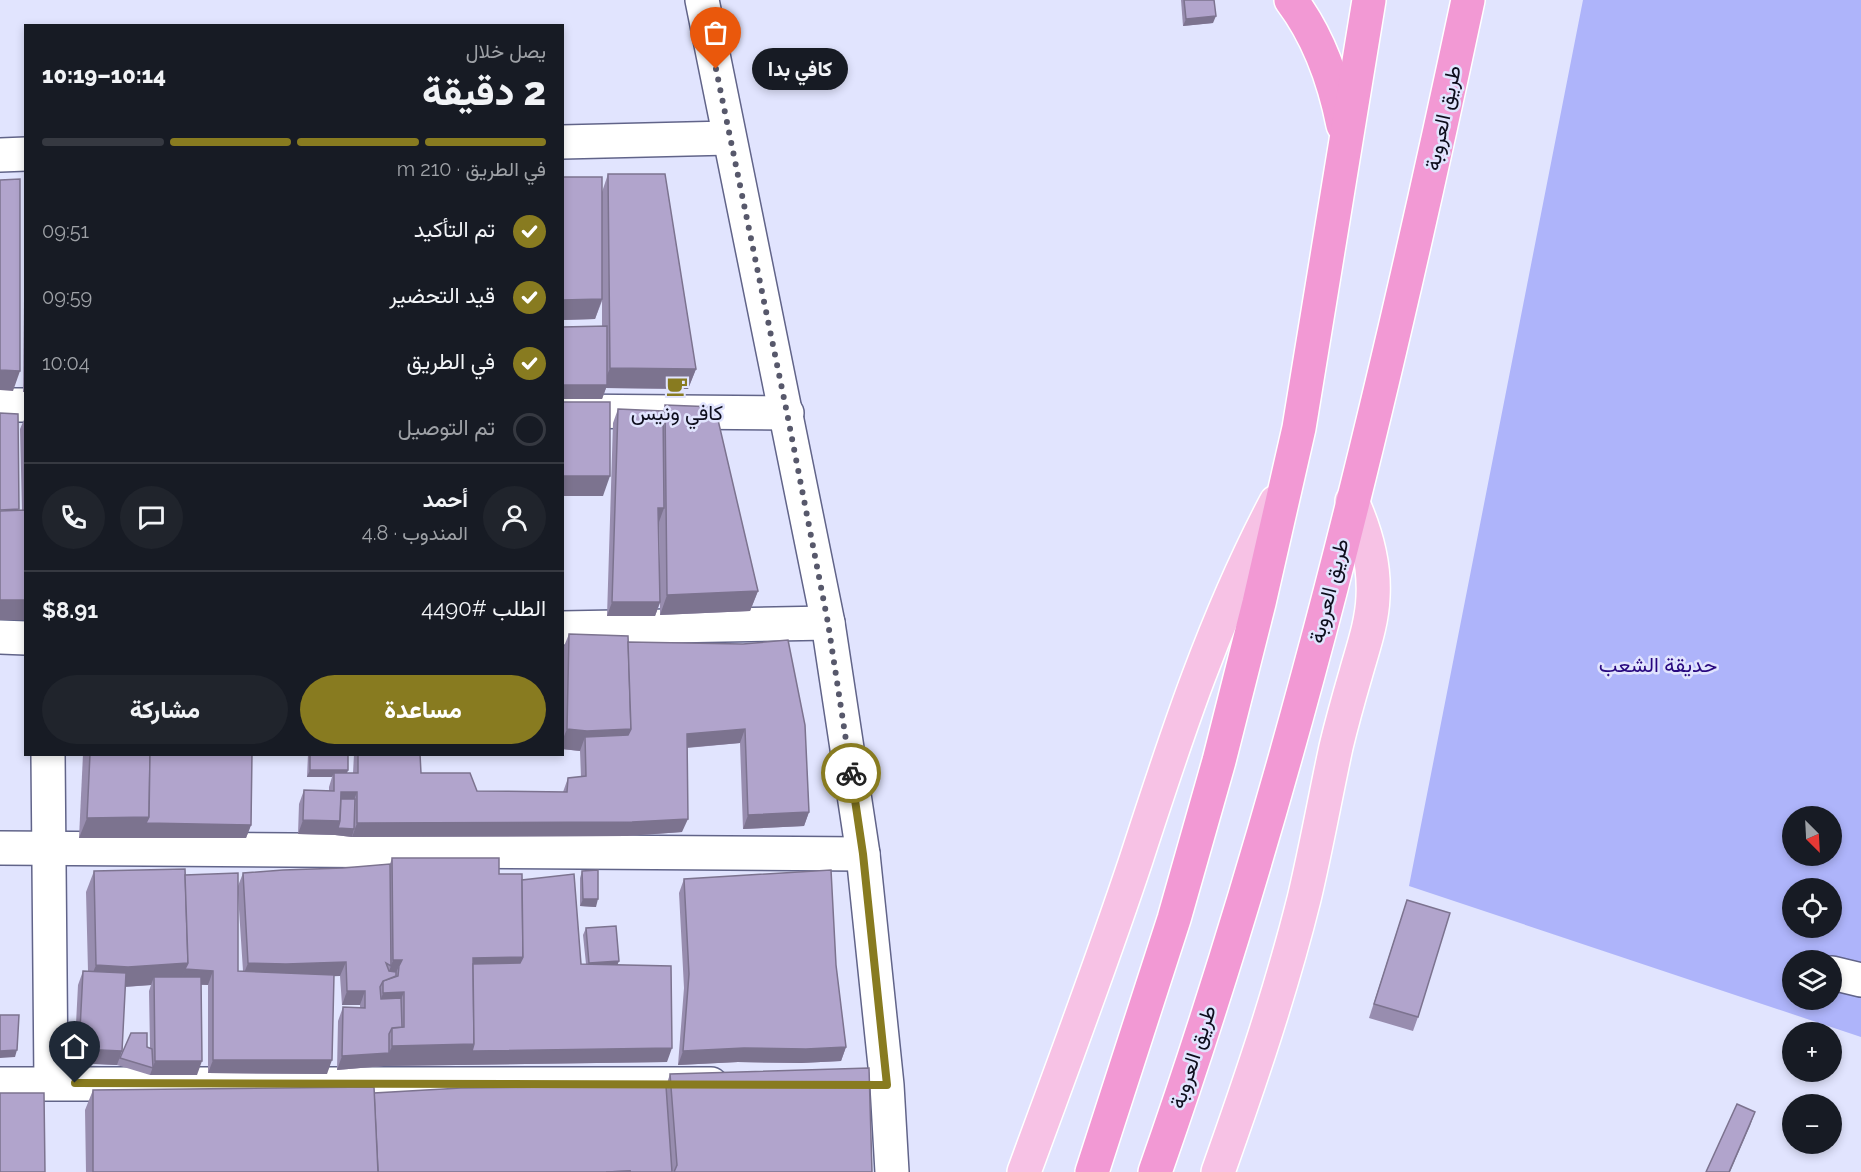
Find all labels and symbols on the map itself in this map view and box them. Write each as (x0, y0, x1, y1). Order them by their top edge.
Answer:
pin (690, 7, 741, 69)
callout: كافي بدا (752, 48, 848, 90)
street label: طريق العروبة (1419, 63, 1467, 173)
cafe icon: كافي ونيس (665, 374, 689, 398)
place label: كافي ونيس (631, 400, 723, 430)
street label: طريق العروبة (1303, 536, 1355, 646)
park label: حديقة الشعب (1599, 652, 1717, 677)
courier (821, 743, 881, 803)
north arrow (1782, 806, 1842, 866)
street label: طريق العروبة (1164, 1002, 1222, 1112)
pin (49, 1021, 100, 1083)

